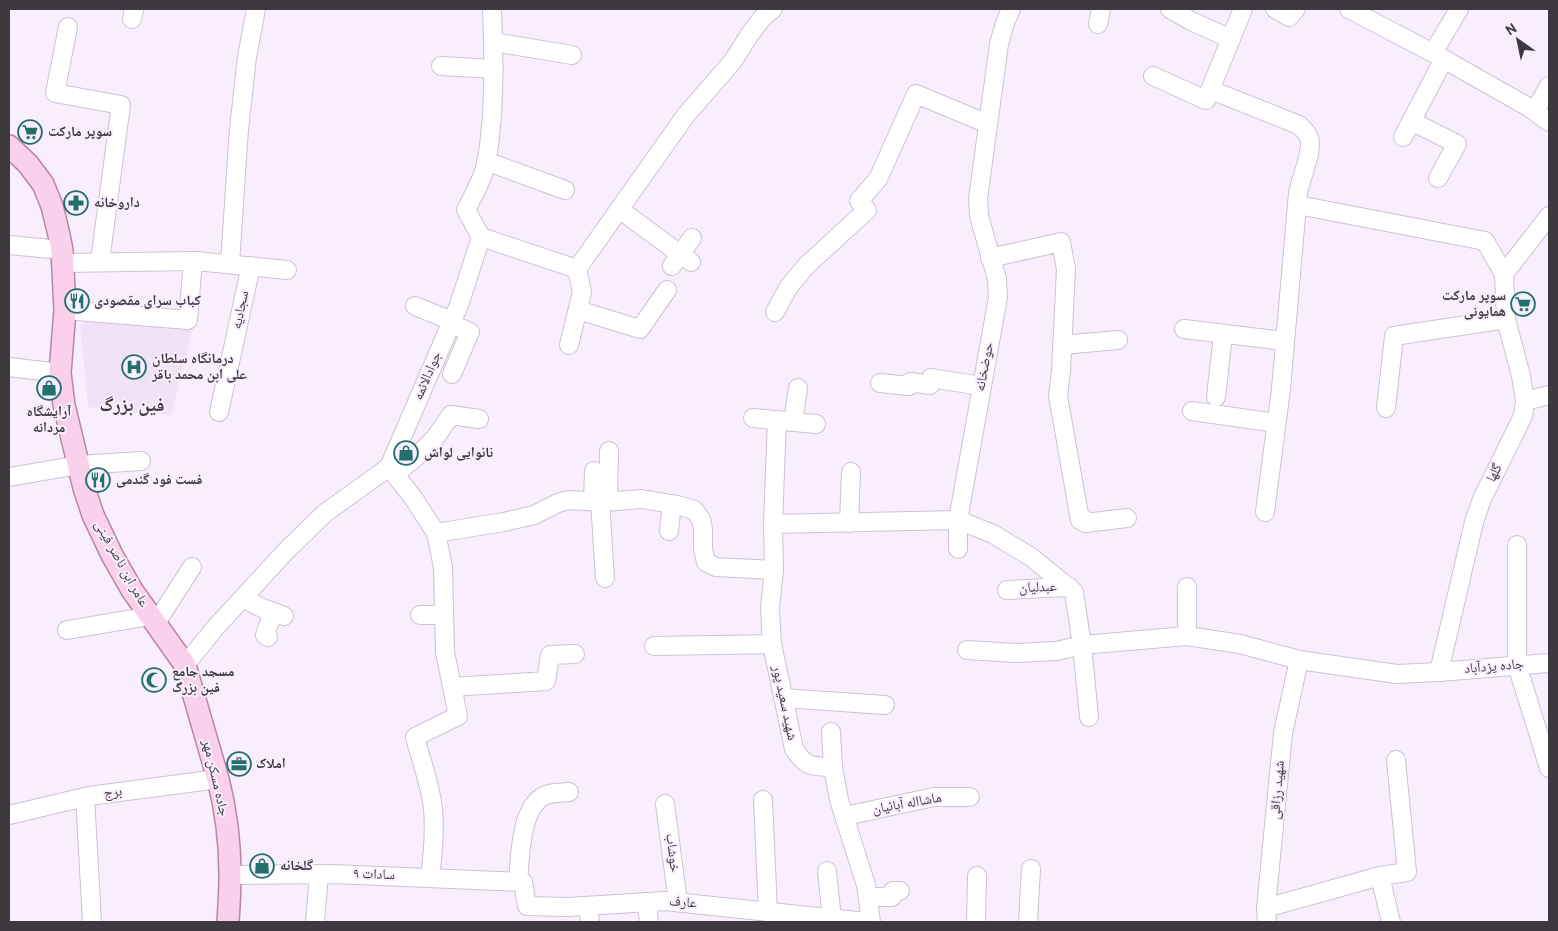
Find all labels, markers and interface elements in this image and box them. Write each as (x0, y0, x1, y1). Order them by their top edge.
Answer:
north arrow (1493, 15, 1543, 65)
text: N (1503, 20, 1521, 40)
supermarket icon: سوپر مارکت (17, 119, 43, 145)
place label: سوپر مارکت (48, 124, 112, 141)
pharmacy icon: داروخانه (63, 190, 89, 216)
place label: داروخانه (94, 195, 140, 212)
restaurant icon: کباب سرای مقصودی (64, 288, 90, 314)
place label: سوپر مارکت همایونی (1442, 288, 1506, 321)
street label: سجادیه (229, 289, 253, 331)
supermarket icon: سوپر مارکت همایونی (1510, 291, 1536, 317)
place label: کباب سرای مقصودی (94, 293, 201, 310)
street label: حوضخانه (972, 341, 998, 393)
street label: جوادالائمه (410, 349, 446, 403)
place label: درمانگاه سلطان علی ابن محمد باقر (151, 351, 247, 384)
hospital icon: درمانگاه سلطان علی ابن محمد باقر (121, 354, 147, 380)
shop icon: آرایشگاه مردانه (36, 375, 62, 401)
district label: فین بزرگ (99, 394, 165, 418)
place label: آرایشگاه مردانه (27, 404, 71, 437)
shop icon: نانوایی لواش (393, 440, 419, 466)
place label: نانوایی لواش (424, 445, 493, 462)
street label: گلها (1483, 461, 1507, 485)
restaurant icon: فست فود گندمی (85, 467, 111, 493)
place label: فست فود گندمی (116, 472, 202, 489)
street label: عامر ابن ناصر فینی (90, 518, 152, 610)
street label: عبدلیان (1019, 579, 1057, 597)
street label: جاده یزدآباد (1463, 656, 1525, 678)
street label: شهید سعید پور (768, 663, 800, 742)
place label: مسجد جامع فین بزرگ (172, 664, 234, 697)
mosque icon: مسجد جامع فین بزرگ (141, 667, 167, 693)
street label: جاده مسکن مهر (198, 737, 232, 818)
office icon: املاک (226, 751, 252, 777)
place label: املاک (256, 756, 286, 773)
street label: شهید رزاقی (1267, 760, 1289, 820)
street label: برج (103, 783, 123, 803)
street label: ماشااله آبائیان (871, 790, 943, 818)
street label: خوشاب (661, 833, 683, 873)
shop icon: گلخانه (249, 853, 275, 879)
place label: گلخانه (280, 858, 313, 875)
street label: سادات ۹ (353, 866, 395, 884)
street label: عارف (668, 893, 698, 913)

